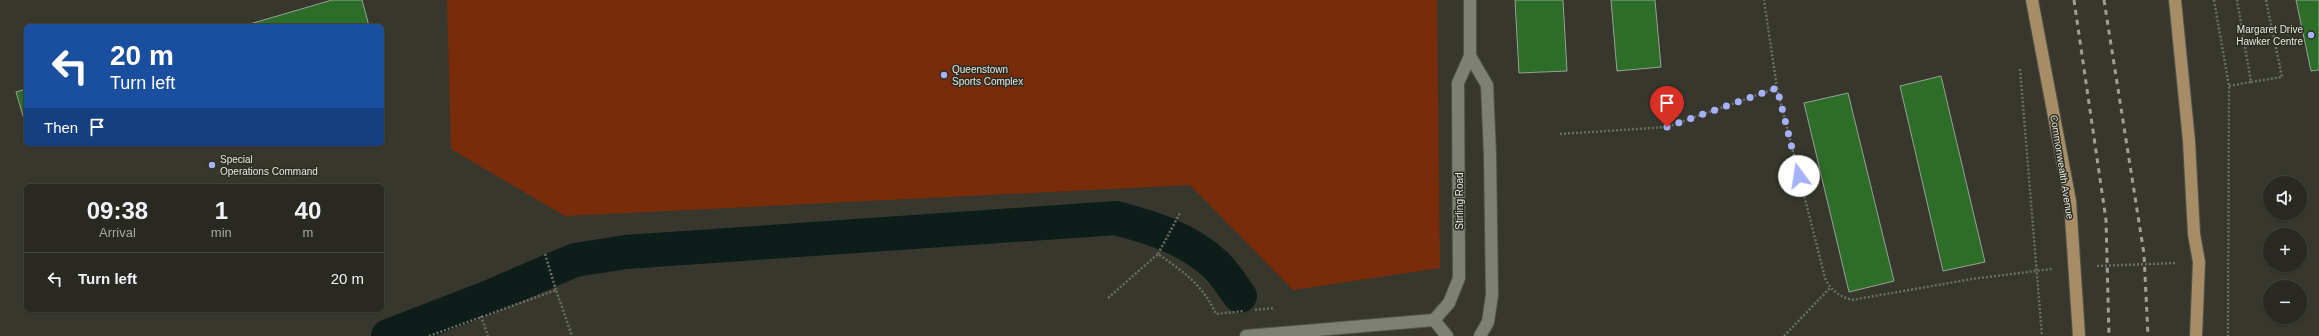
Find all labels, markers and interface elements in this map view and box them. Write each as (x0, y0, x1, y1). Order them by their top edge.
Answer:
place label: Margaret Drive Hawker Centre (2236, 24, 2303, 47)
marker: Margaret Drive Hawker Centre (2306, 30, 2316, 40)
icon: left (44, 40, 96, 92)
text: 20 m (110, 40, 174, 71)
place label: Queenstown Sports Complex (952, 64, 1023, 87)
marker: Queenstown Sports Complex (939, 70, 949, 80)
text: Turn left (110, 73, 175, 93)
pin (1650, 86, 1684, 127)
icon: arrive (1656, 92, 1678, 114)
street label: Commonwealth Avenue (2048, 114, 2076, 220)
icon: arrive (86, 116, 108, 138)
text: Then (44, 119, 78, 136)
place label: Special Operations Command (220, 154, 318, 177)
position arrow (1778, 155, 1820, 197)
marker: Special Operations Command (207, 160, 217, 170)
street label: Stirling Road (1454, 172, 1465, 230)
map controls (2263, 176, 2307, 324)
button: sound (2263, 176, 2307, 220)
text: 09:38 (87, 197, 148, 224)
text: 1 (215, 197, 228, 224)
text: 40 (295, 197, 321, 224)
text: Arrival (99, 225, 136, 240)
text: min (211, 225, 232, 240)
text: m (302, 225, 313, 240)
button: + (2263, 228, 2307, 272)
icon: left (44, 268, 66, 290)
text: Turn left (78, 270, 137, 287)
text: 20 m (331, 270, 364, 287)
button: − (2263, 280, 2307, 324)

